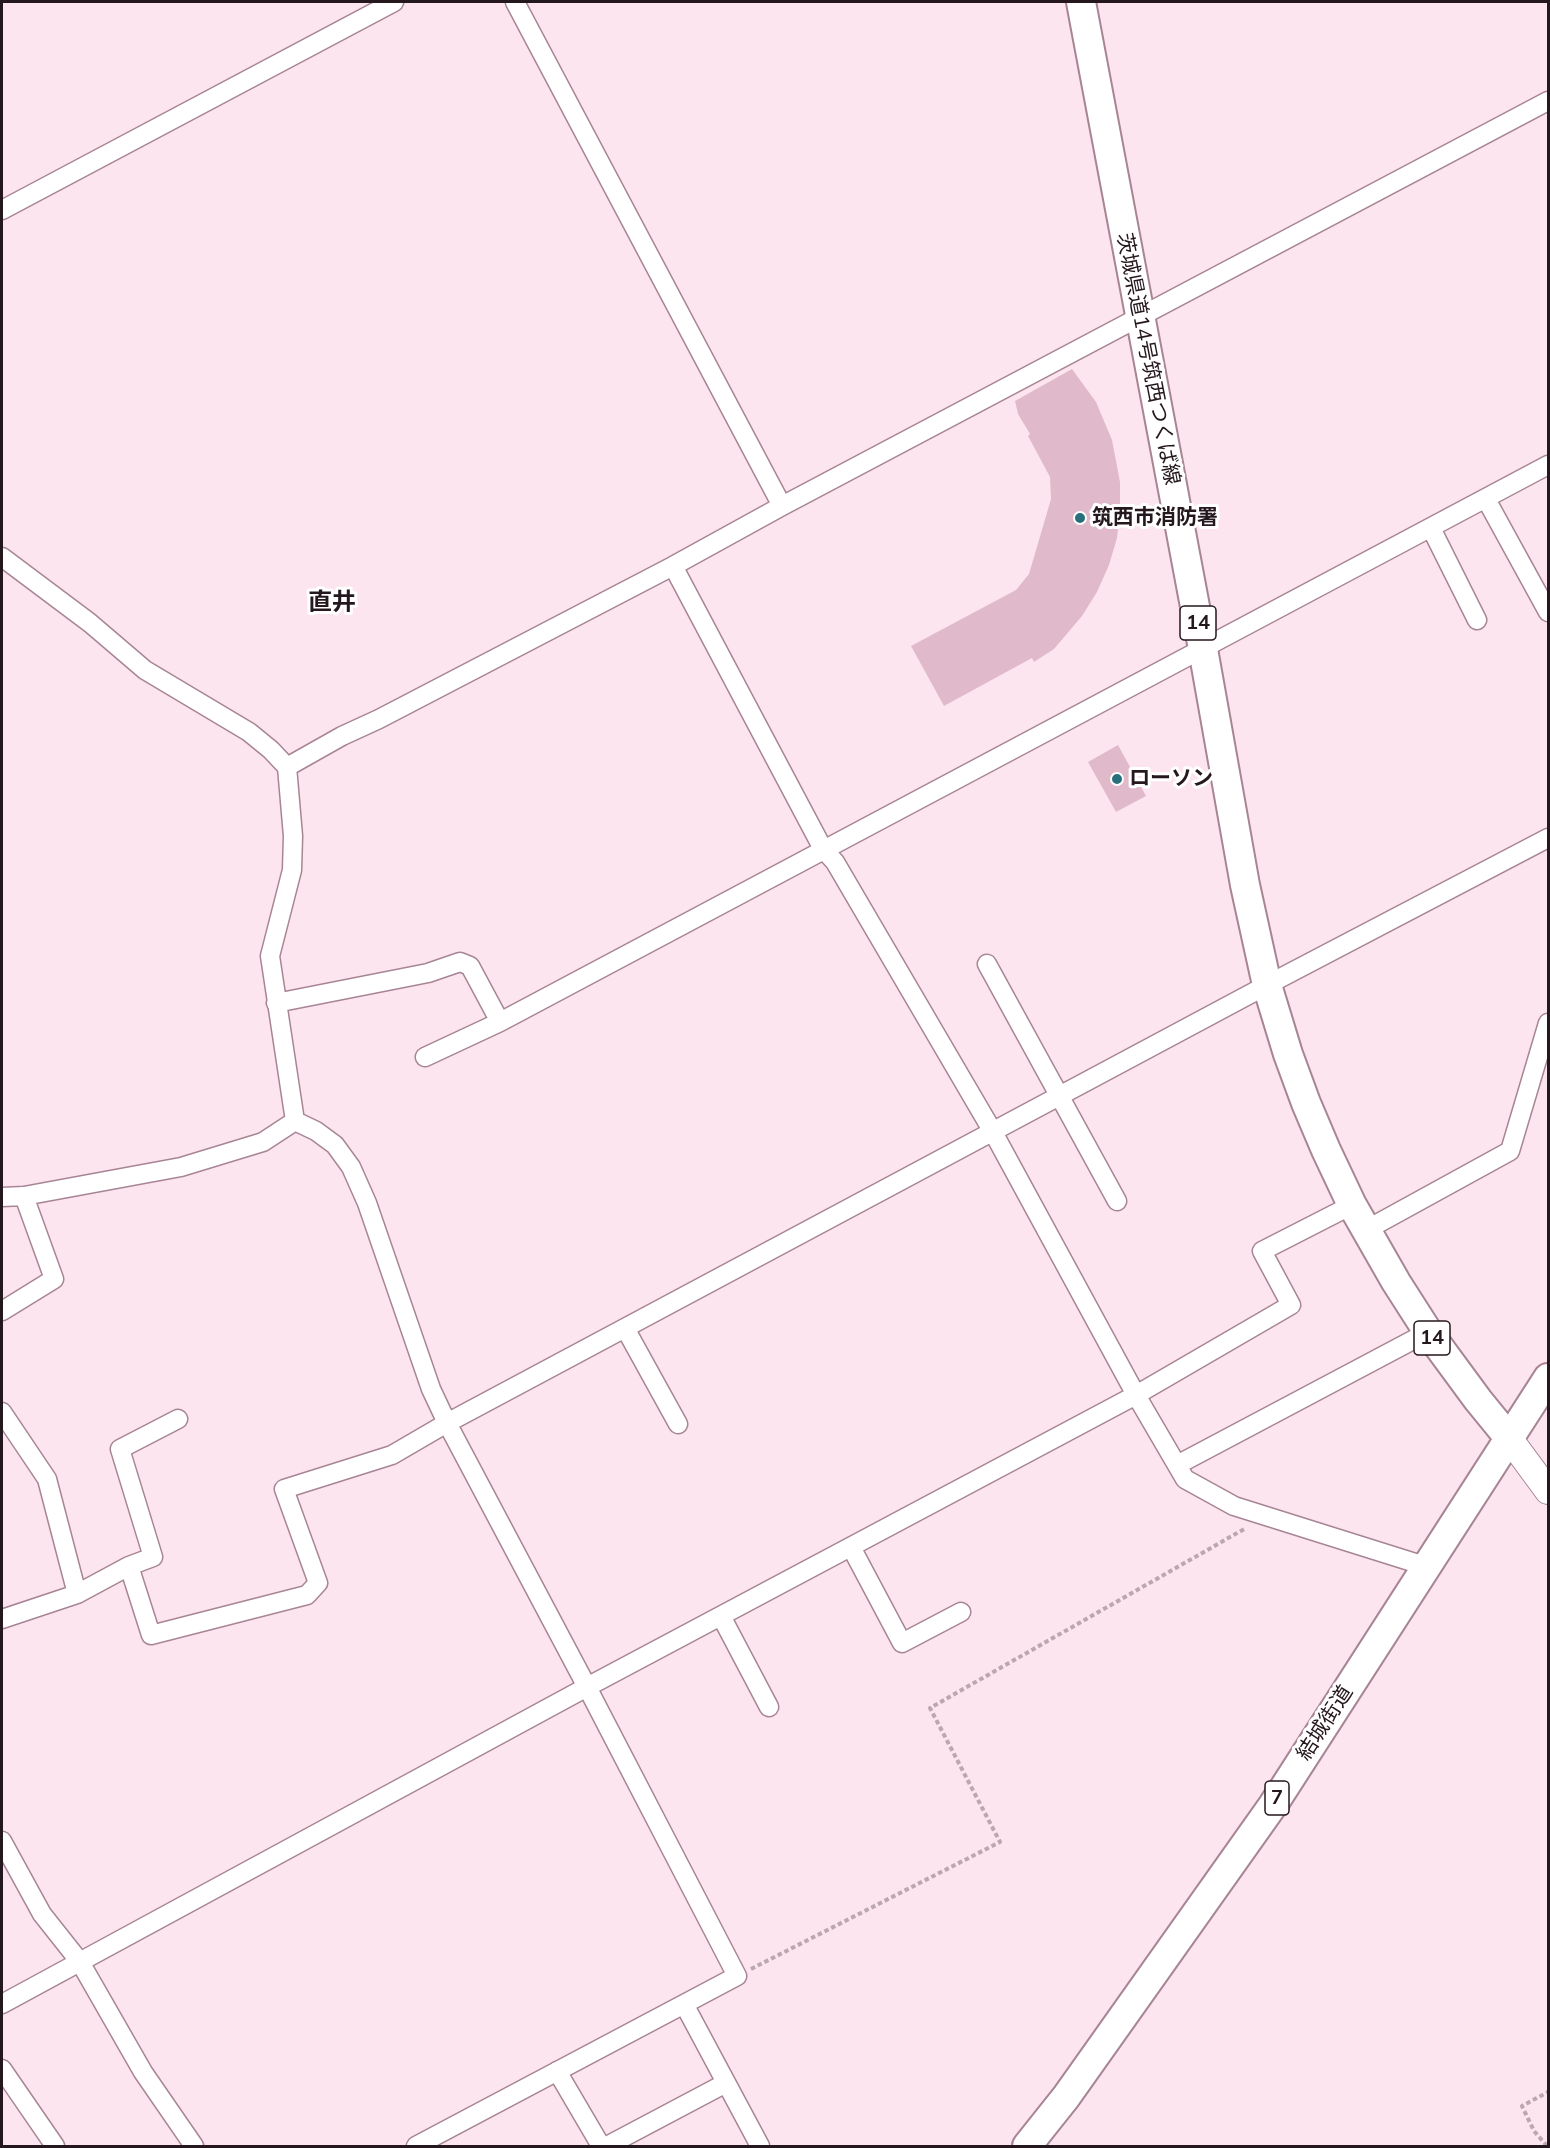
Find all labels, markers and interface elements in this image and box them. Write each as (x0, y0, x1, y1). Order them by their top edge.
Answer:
street label: 茨城県道14号筑西つくば線 (1111, 231, 1185, 487)
place label: 筑西市消防署 (1092, 505, 1218, 531)
marker: 筑西市消防署 (1073, 511, 1087, 525)
district label: 直井 (308, 589, 356, 617)
road number: 14 (1180, 606, 1216, 640)
place label: ローソン (1129, 766, 1213, 792)
marker: ローソン (1110, 772, 1124, 786)
road number: 14 (1414, 1321, 1450, 1355)
street label: 結城街道 (1292, 1681, 1358, 1765)
road number: 7 (1265, 1781, 1289, 1815)

